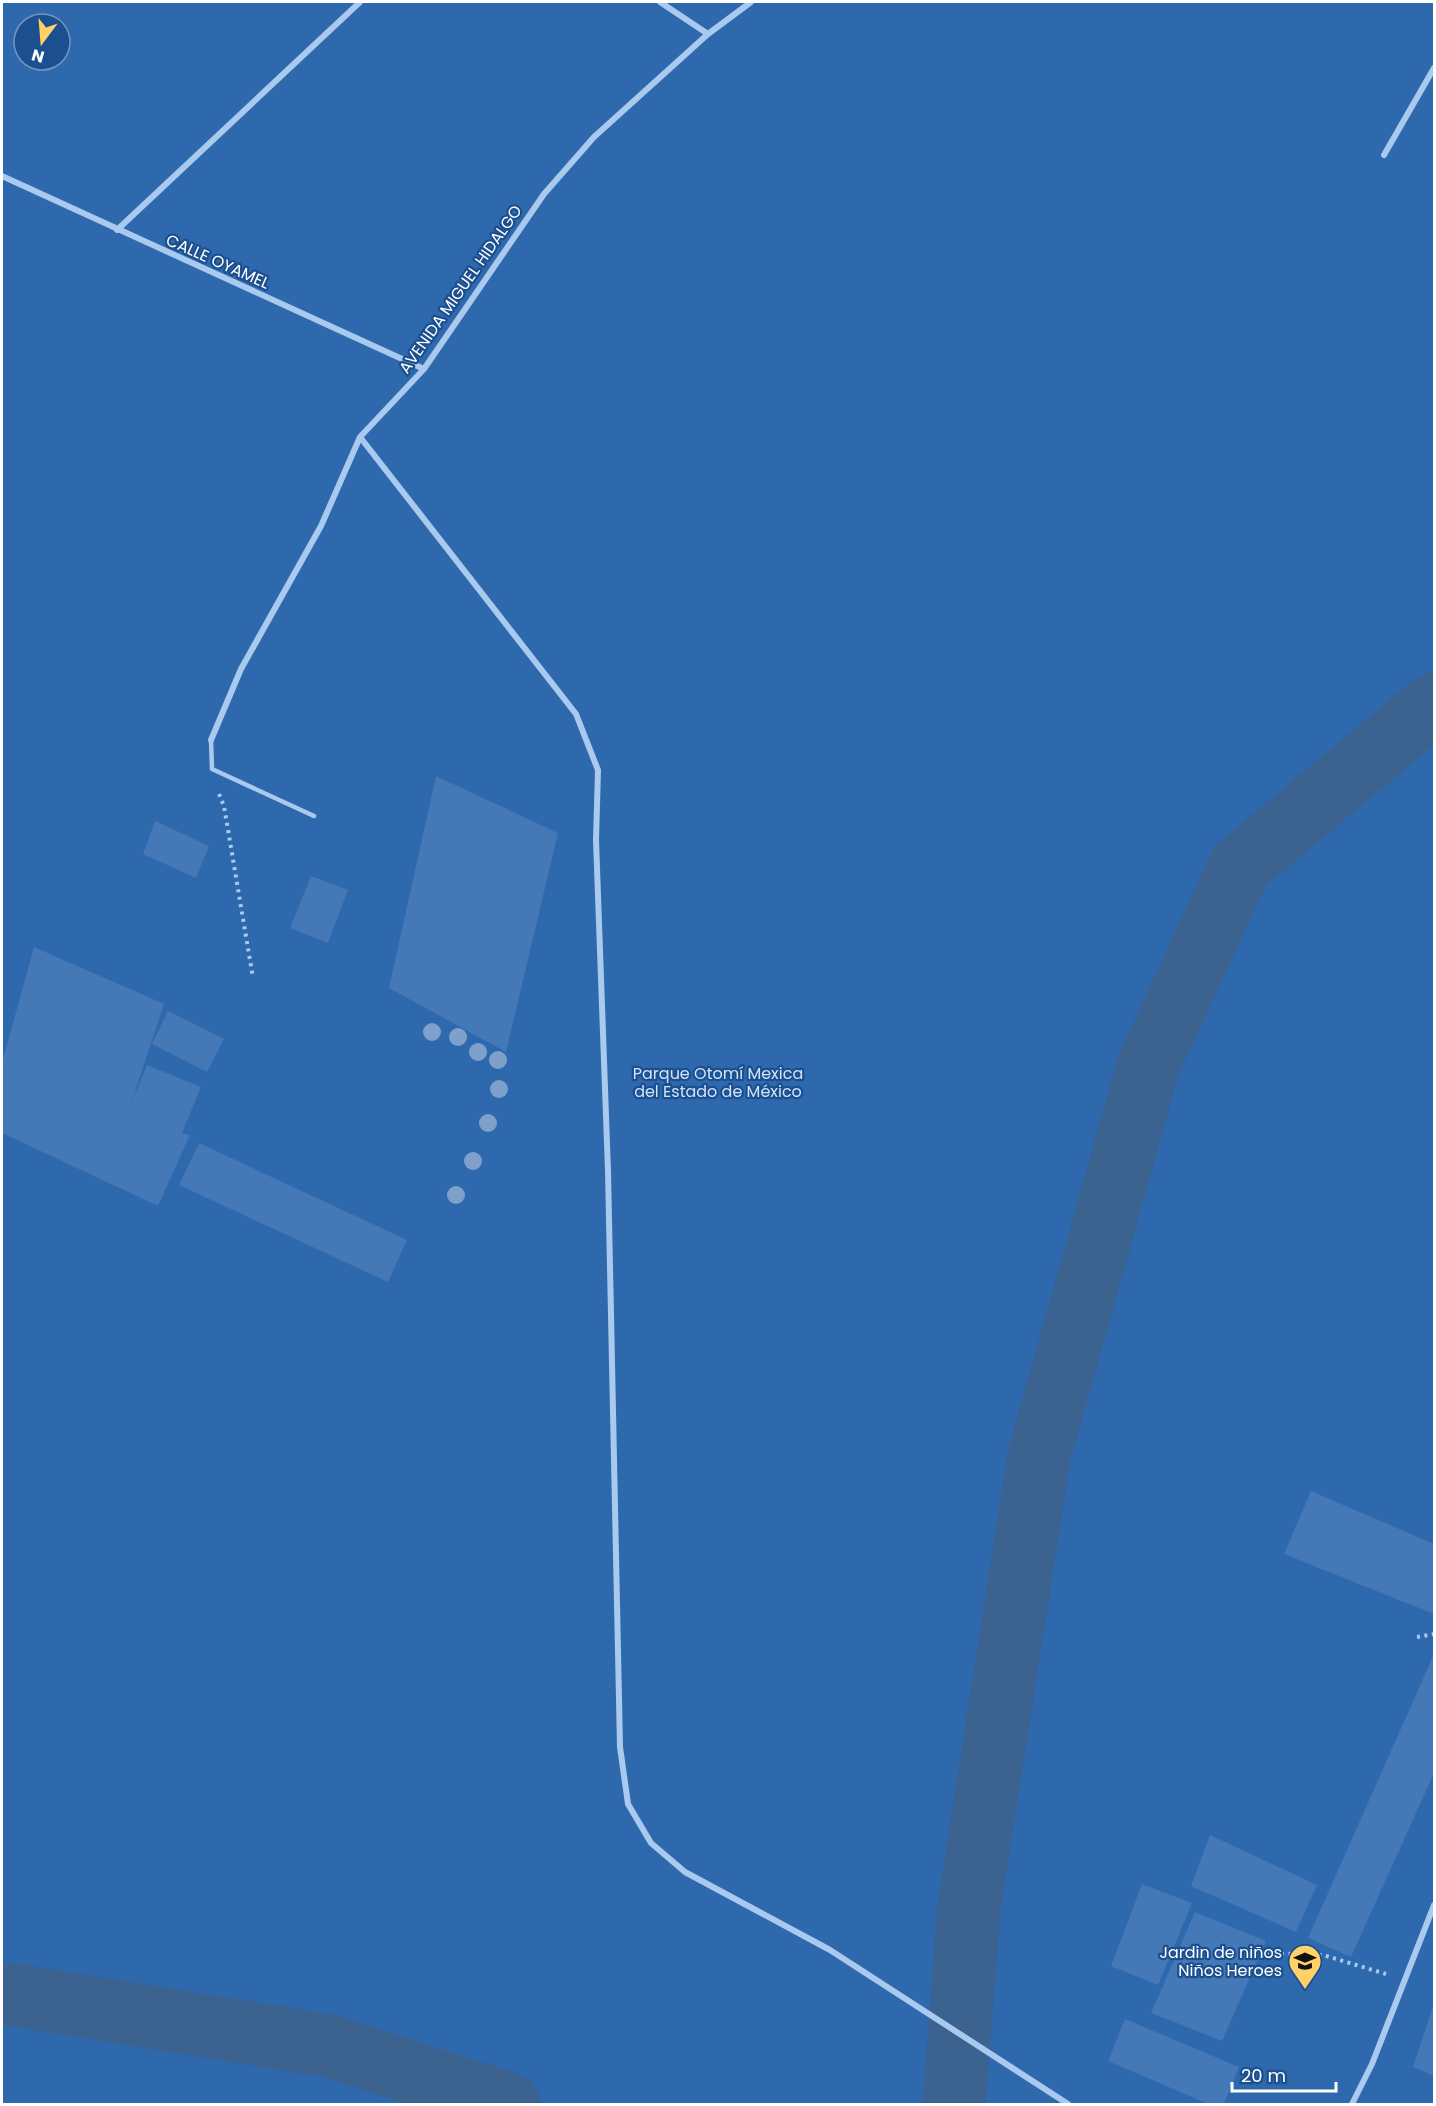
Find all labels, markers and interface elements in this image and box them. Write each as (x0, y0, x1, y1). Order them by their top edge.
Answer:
north arrow (12, 12, 72, 72)
text: N (29, 43, 47, 69)
street label: AVENIDA MIGUEL HIDALGO (393, 200, 527, 378)
street label: CALLE OYAMEL (162, 228, 273, 295)
park label: Parque Otomí Mexica del Estado de México (633, 1062, 803, 1103)
place label: Jardin de niños Niños Heroes (1159, 1941, 1282, 1982)
school or university icon: Jardin de niños Niños Heroes (1287, 1943, 1323, 1990)
scale bar (1232, 2055, 1336, 2093)
text: 20 m (1241, 2063, 1286, 2088)

